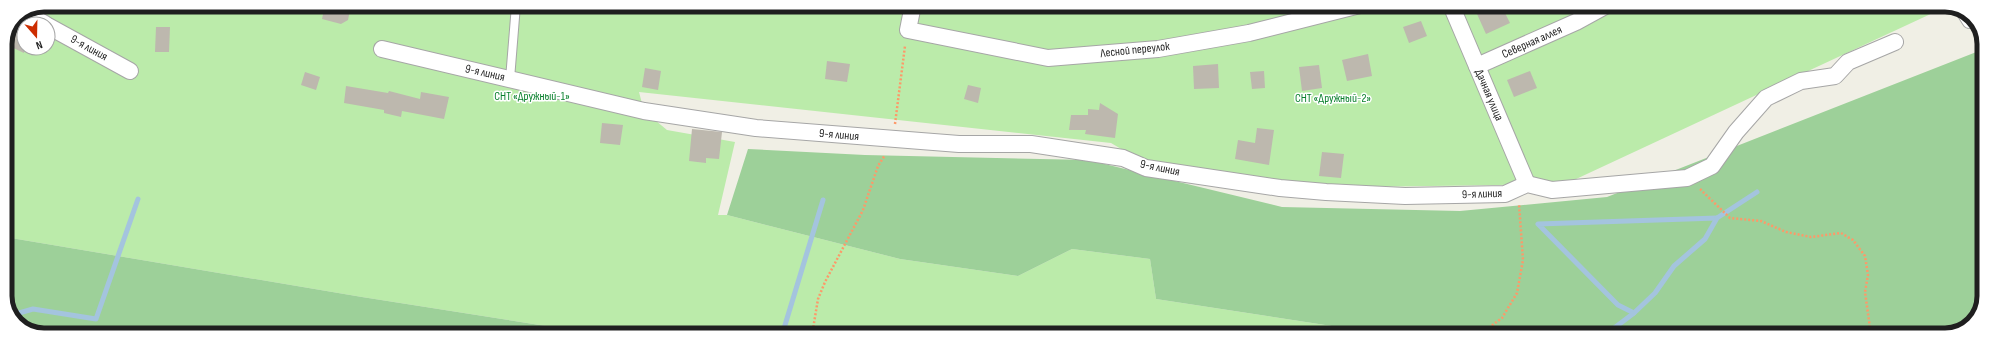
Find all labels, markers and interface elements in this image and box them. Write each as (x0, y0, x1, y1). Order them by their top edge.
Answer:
north arrow (16, 16, 56, 56)
street label: Северная аллея (1500, 22, 1565, 62)
street label: 9-я линия (68, 32, 110, 64)
text: N (34, 38, 44, 52)
street label: Лесной переулок (1099, 39, 1171, 61)
street label: 9-я линия (464, 61, 507, 85)
street label: Дачная улица (1471, 67, 1507, 124)
park label: СНТ «Дружный-1» (494, 89, 570, 104)
park label: СНТ «Дружный-2» (1295, 91, 1371, 106)
street label: 9-я линия (818, 126, 860, 144)
street label: 9-я линия (1139, 156, 1182, 180)
street label: 9-я линия (1462, 186, 1503, 202)

